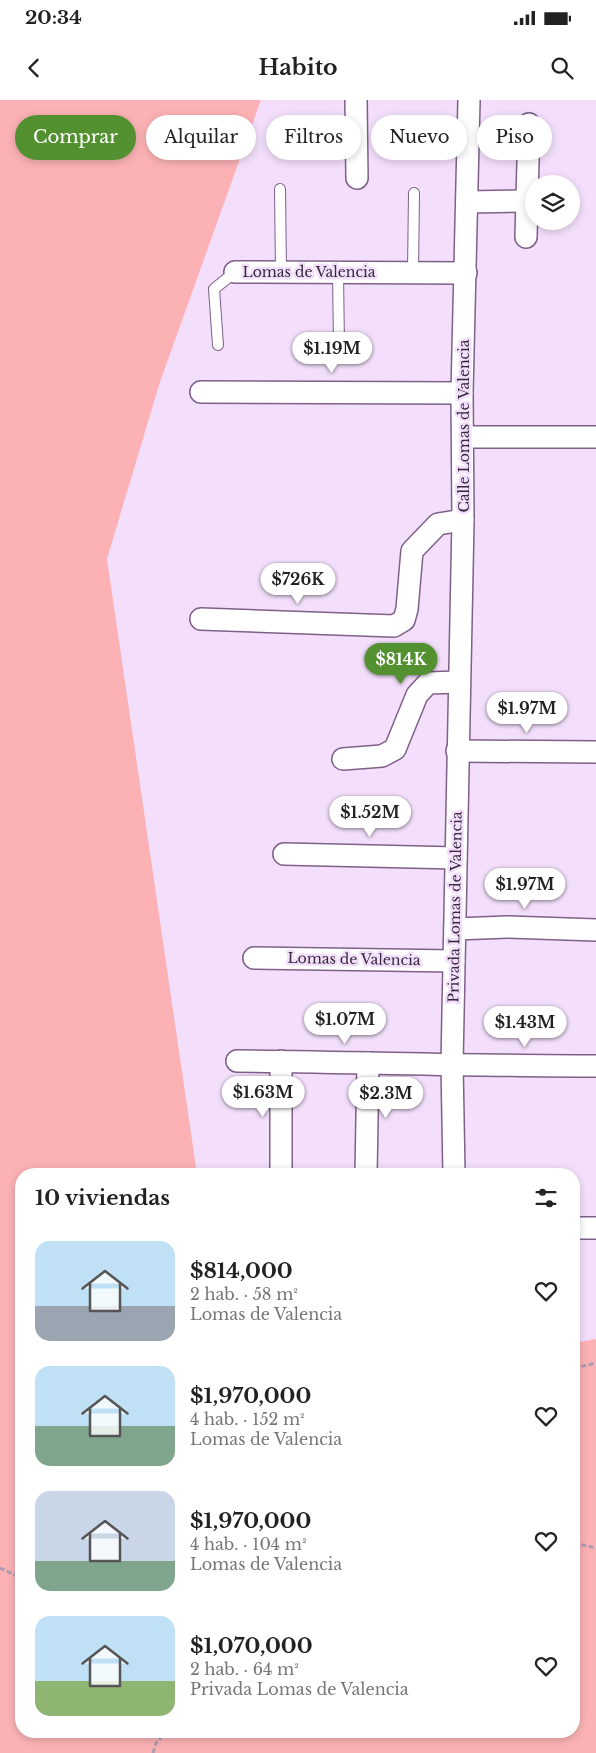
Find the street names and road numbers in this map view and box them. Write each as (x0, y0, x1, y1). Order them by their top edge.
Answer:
street label: Lomas de Valencia (242, 263, 376, 281)
street label: Calle Lomas de Valencia (455, 339, 473, 513)
street label: Privada Lomas de Valencia (444, 811, 466, 1003)
street label: Lomas de Valencia (287, 949, 421, 969)

